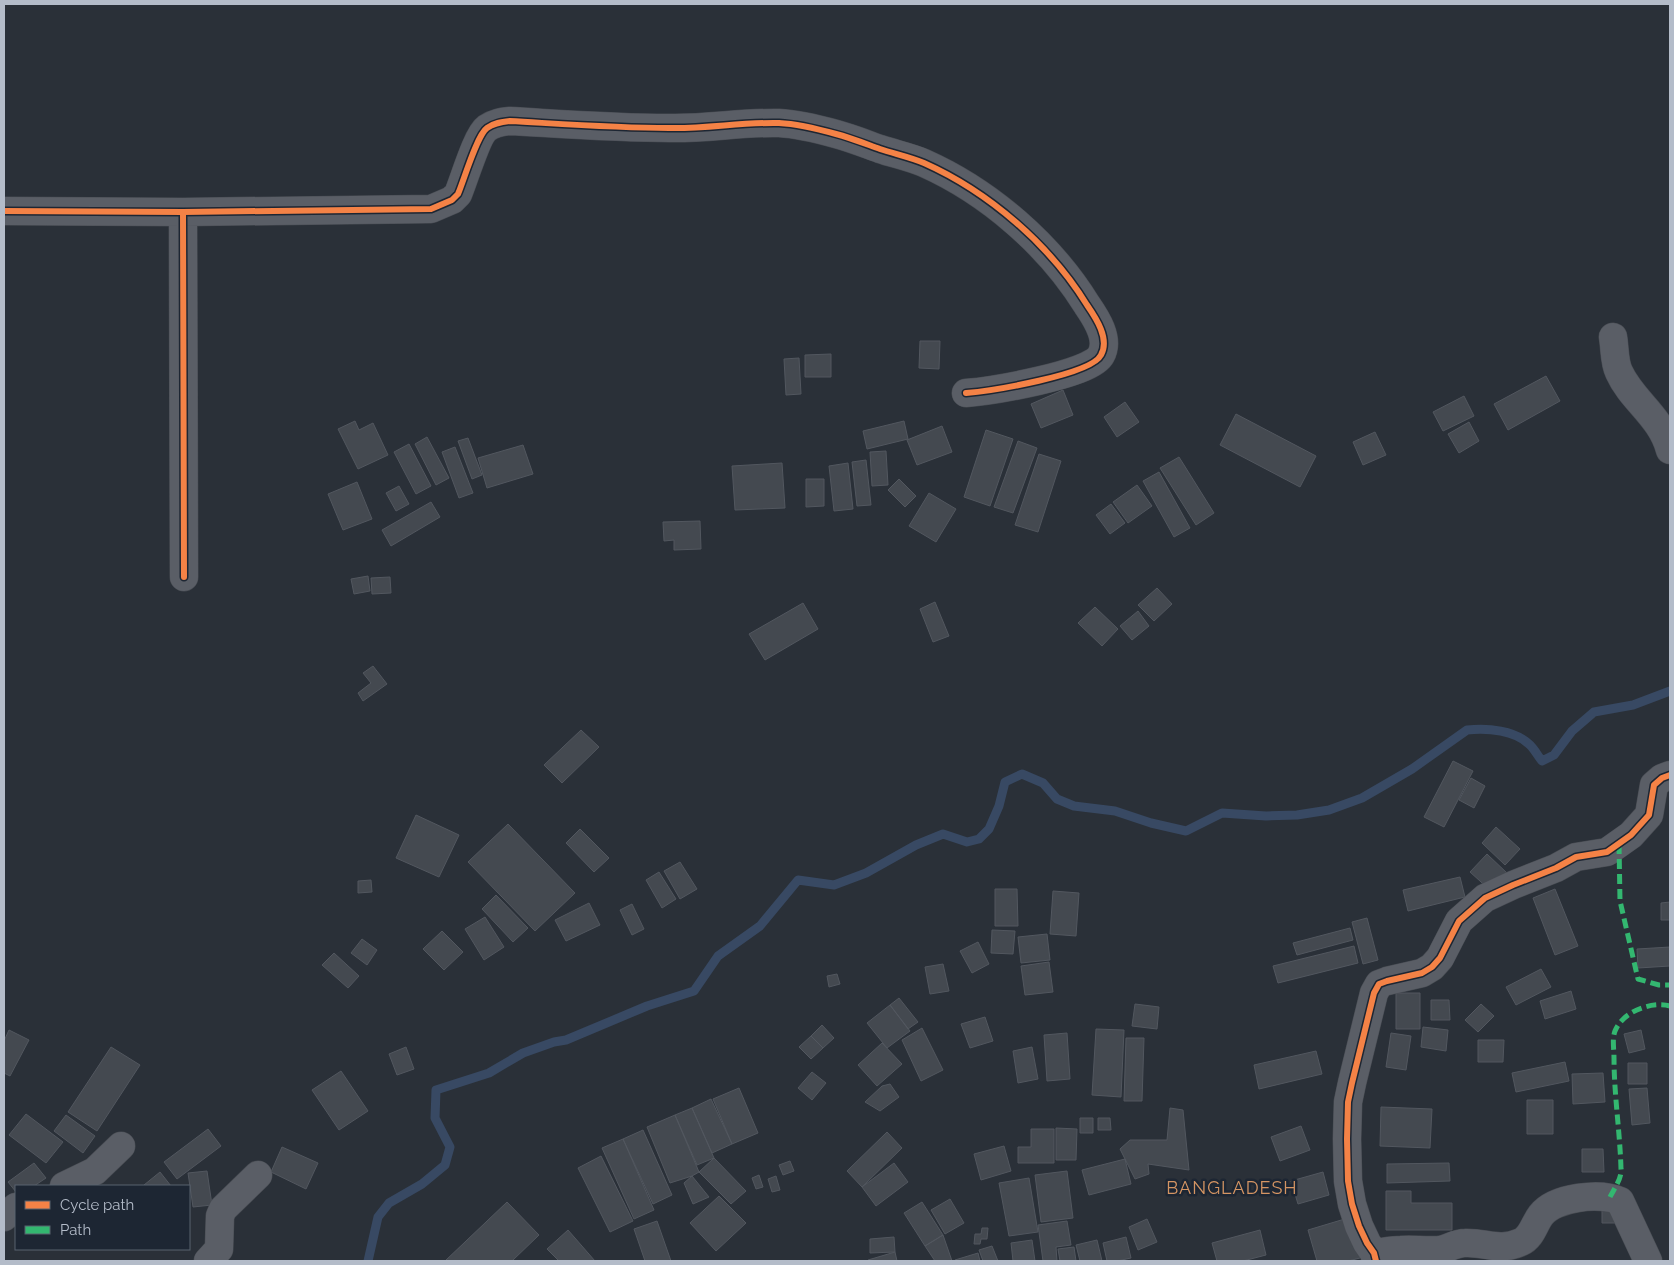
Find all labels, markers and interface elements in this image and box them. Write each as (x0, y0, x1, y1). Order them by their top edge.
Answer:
district label: BANGLADESH (1166, 1177, 1298, 1198)
legend (15, 1185, 190, 1250)
text: Cycle path (60, 1196, 134, 1214)
text: Path (60, 1221, 91, 1239)

